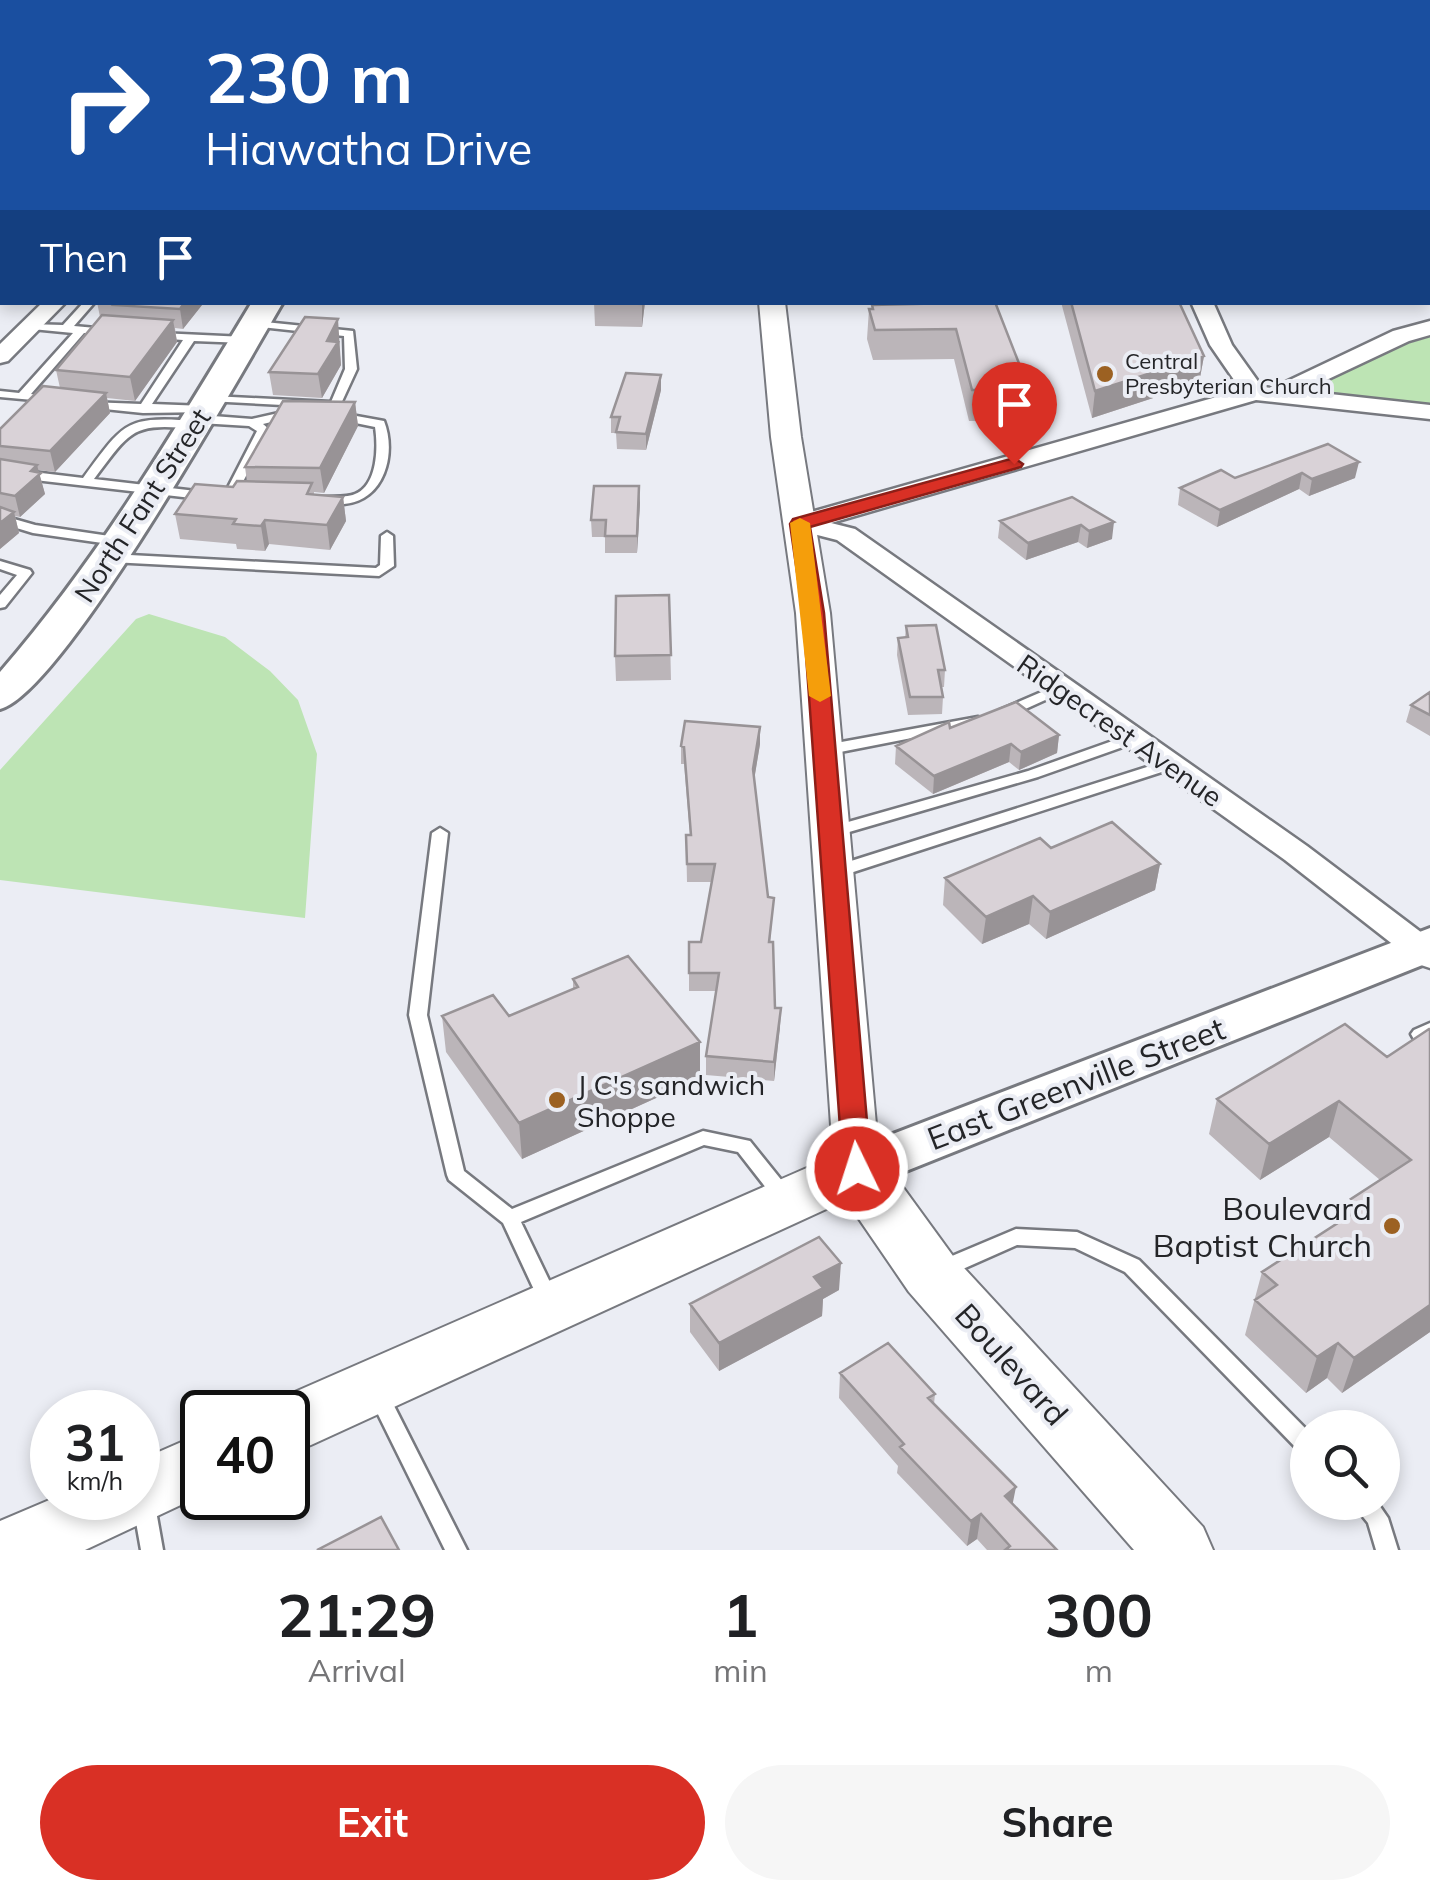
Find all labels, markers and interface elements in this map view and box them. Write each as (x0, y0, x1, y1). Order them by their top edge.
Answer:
text: 230 m (205, 33, 413, 121)
icon: right (40, 40, 170, 170)
text: Hiawatha Drive (205, 120, 532, 176)
icon: arrive (148, 230, 203, 285)
text: Then (40, 234, 128, 282)
place label: Central Presbyterian Church (1125, 347, 1332, 400)
pin (972, 362, 1057, 465)
marker: Central Presbyterian Church (1094, 363, 1116, 385)
icon: arrive (987, 377, 1042, 432)
street label: North Fant Street (66, 401, 218, 609)
street label: Ridgecrest Avenue (1011, 646, 1229, 814)
street label: East Greenville Street (922, 1008, 1230, 1158)
place label: J C's sandwich Shoppe (577, 1067, 765, 1134)
marker: J C's sandwich Shoppe (546, 1089, 568, 1111)
position arrow (805, 1117, 909, 1221)
place label: Boulevard Baptist Church (1153, 1188, 1372, 1265)
marker: Boulevard Baptist Church (1381, 1215, 1403, 1237)
street label: Boulevard (947, 1295, 1077, 1433)
speed limit sign: 40 (180, 1390, 310, 1520)
map controls (1290, 1410, 1400, 1520)
button: search (1290, 1410, 1400, 1520)
text: 31 (65, 1411, 125, 1474)
text: km/h (67, 1465, 123, 1496)
text: 21:29 (277, 1577, 436, 1652)
text: 1 (722, 1577, 758, 1652)
text: 300 (1045, 1577, 1153, 1652)
text: Arrival (308, 1650, 406, 1690)
text: min (713, 1650, 768, 1690)
text: m (1085, 1650, 1113, 1690)
button: Exit (40, 1765, 705, 1880)
button: Share (725, 1765, 1390, 1880)

